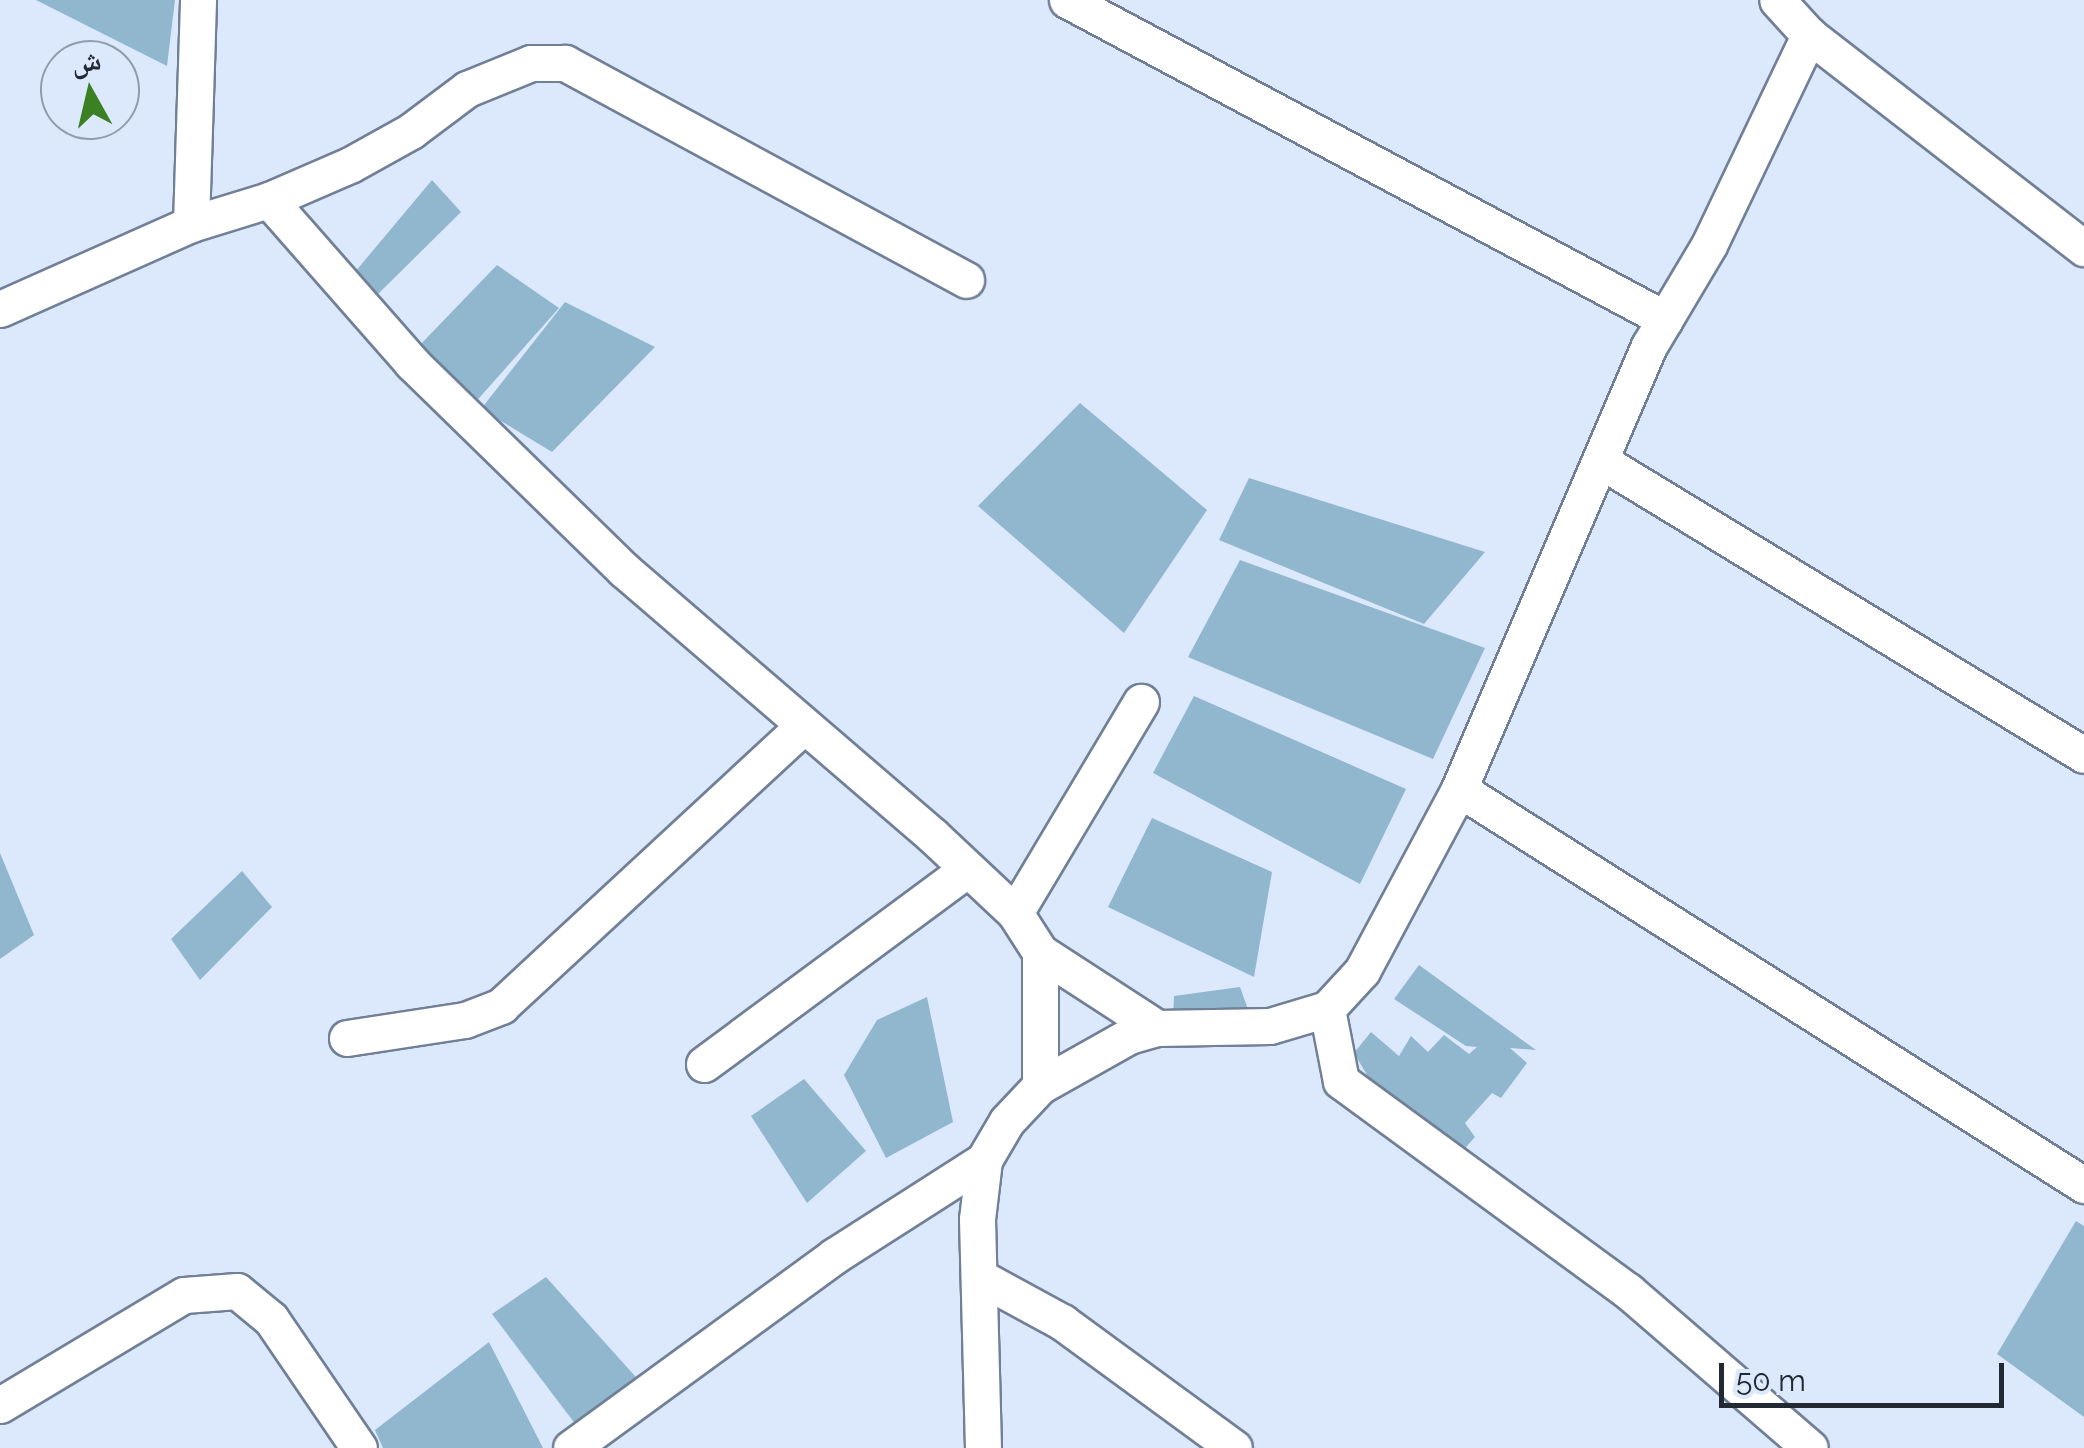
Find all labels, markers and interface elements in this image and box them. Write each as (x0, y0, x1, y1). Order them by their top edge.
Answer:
north arrow (40, 40, 140, 140)
text: ش (69, 43, 103, 80)
scale bar (1724, 1343, 2009, 1405)
text: 50 m (1736, 1363, 1806, 1398)

